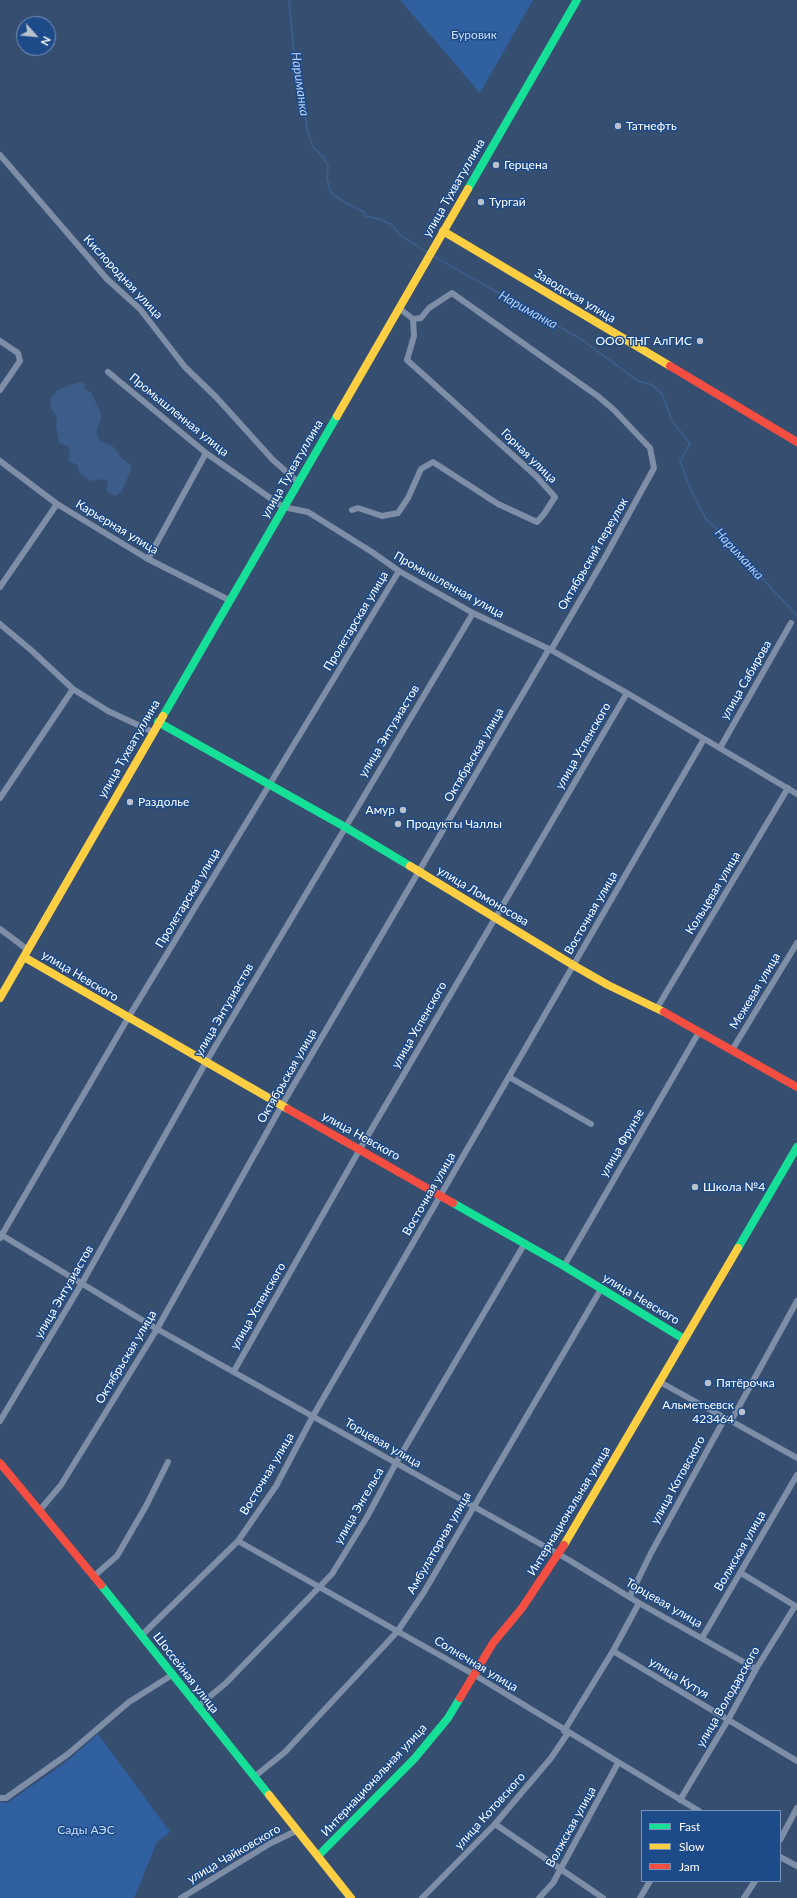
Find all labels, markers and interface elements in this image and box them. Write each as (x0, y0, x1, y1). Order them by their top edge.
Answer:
north arrow (16, 16, 56, 56)
park label: Буровик (451, 28, 497, 42)
text: N (39, 34, 54, 48)
water label: Нариманка (288, 51, 312, 117)
place label: Татнефть (626, 119, 677, 133)
marker: Татнефть (613, 121, 623, 131)
street label: улица Тухватуллина (420, 136, 488, 240)
place label: Герцена (504, 158, 548, 172)
marker: Герцена (491, 160, 501, 170)
place label: Тургай (489, 195, 526, 209)
marker: Тургай (476, 197, 486, 207)
street label: Кислородная улица (80, 232, 166, 322)
street label: Заводская улица (532, 266, 618, 326)
water label: Нариманка (496, 288, 560, 332)
place label: ООО ТНГ АлГИС (595, 334, 692, 348)
marker: ООО ТНГ АлГИС (695, 336, 705, 346)
street label: Промышленная улица (126, 370, 232, 460)
street label: улица Тухватуллина (258, 417, 326, 521)
street label: Горная улица (498, 426, 560, 486)
street label: Октябрьский переулок (555, 495, 631, 613)
street label: Карьерная улица (73, 497, 161, 557)
water label: Нариманка (711, 525, 767, 583)
street label: Промышленная улица (391, 549, 507, 621)
street label: Пролетарская улица (321, 569, 391, 673)
street label: улица Сабирова (717, 638, 775, 722)
street label: улица Энтузиастов (356, 682, 422, 780)
street label: улица Тухватуллина (95, 697, 163, 801)
street label: улица Успенского (552, 700, 614, 792)
street label: Октябрьская улица (441, 705, 507, 805)
place label: Раздолье (138, 795, 189, 809)
marker: Раздолье (125, 797, 135, 807)
place label: Амур (366, 803, 395, 817)
marker: Амур (398, 805, 408, 815)
place label: Продукты Чаллы (406, 817, 502, 831)
marker: Продукты Чаллы (393, 819, 403, 829)
street label: Пролетарская улица (153, 846, 223, 950)
street label: Кольцевая улица (683, 849, 743, 937)
street label: улица Ломоносова (435, 863, 531, 929)
street label: Восточная улица (561, 869, 621, 957)
street label: улица Невского (39, 947, 121, 1005)
street label: Межевая улица (727, 950, 783, 1032)
street label: улица Энтузиастов (191, 961, 257, 1059)
street label: улица Успенского (388, 979, 450, 1071)
street label: Октябрьская улица (254, 1026, 320, 1126)
street label: улица Фрунзе (597, 1106, 647, 1180)
street label: улица Невского (319, 1109, 403, 1163)
street label: Восточная улица (399, 1150, 459, 1238)
place label: Школа №4 (703, 1180, 765, 1194)
marker: Школа №4 (690, 1182, 700, 1192)
street label: улица Энтузиастов (31, 1243, 97, 1341)
street label: улица Успенского (227, 1260, 289, 1352)
street label: улица Невского (600, 1270, 682, 1328)
street label: Октябрьская улица (92, 1308, 160, 1406)
place label: Пятёрочка (716, 1376, 775, 1390)
marker: Пятёрочка (703, 1378, 713, 1388)
place label: Альметьевск 423464 (662, 1398, 734, 1426)
marker: Альметьевск 423464 (737, 1407, 747, 1417)
street label: Торцевая улица (342, 1415, 424, 1471)
street label: Восточная улица (237, 1430, 297, 1518)
street label: улица Котовского (648, 1433, 708, 1527)
street label: Интернациональная улица (525, 1444, 613, 1578)
street label: улица Энгельса (331, 1465, 387, 1547)
street label: Амбулаторная улица (404, 1489, 474, 1597)
street label: Волжская улица (711, 1508, 769, 1594)
street label: Торцевая улица (623, 1575, 705, 1631)
street label: Шоссейная улица (150, 1630, 222, 1716)
street label: Солнечная улица (431, 1633, 521, 1695)
street label: улица Володарского (693, 1644, 763, 1750)
street label: улица Кутуя (646, 1654, 712, 1702)
street label: Интернациональная улица (318, 1721, 430, 1839)
street label: улица Котовского (452, 1770, 528, 1852)
street label: Волжская улица (543, 1784, 599, 1870)
legend (641, 1810, 781, 1882)
text: Fast (679, 1819, 700, 1834)
street label: улица Чайковского (185, 1821, 283, 1887)
park label: Сады АЭС (57, 1823, 115, 1837)
text: Slow (679, 1839, 704, 1854)
text: Jam (679, 1859, 700, 1874)

